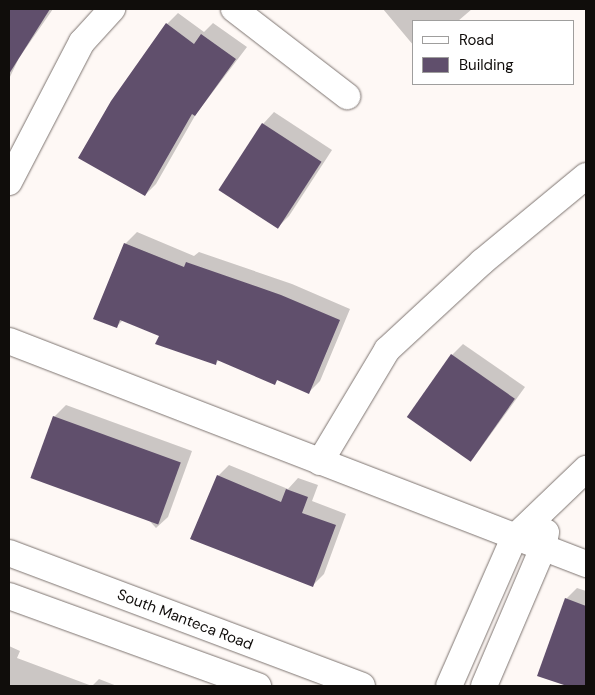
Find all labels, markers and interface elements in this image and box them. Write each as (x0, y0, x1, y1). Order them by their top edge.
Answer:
legend (412, 20, 575, 85)
text: Road (459, 30, 494, 50)
text: Building (459, 55, 514, 75)
street label: South Manteca Road (115, 586, 255, 654)

